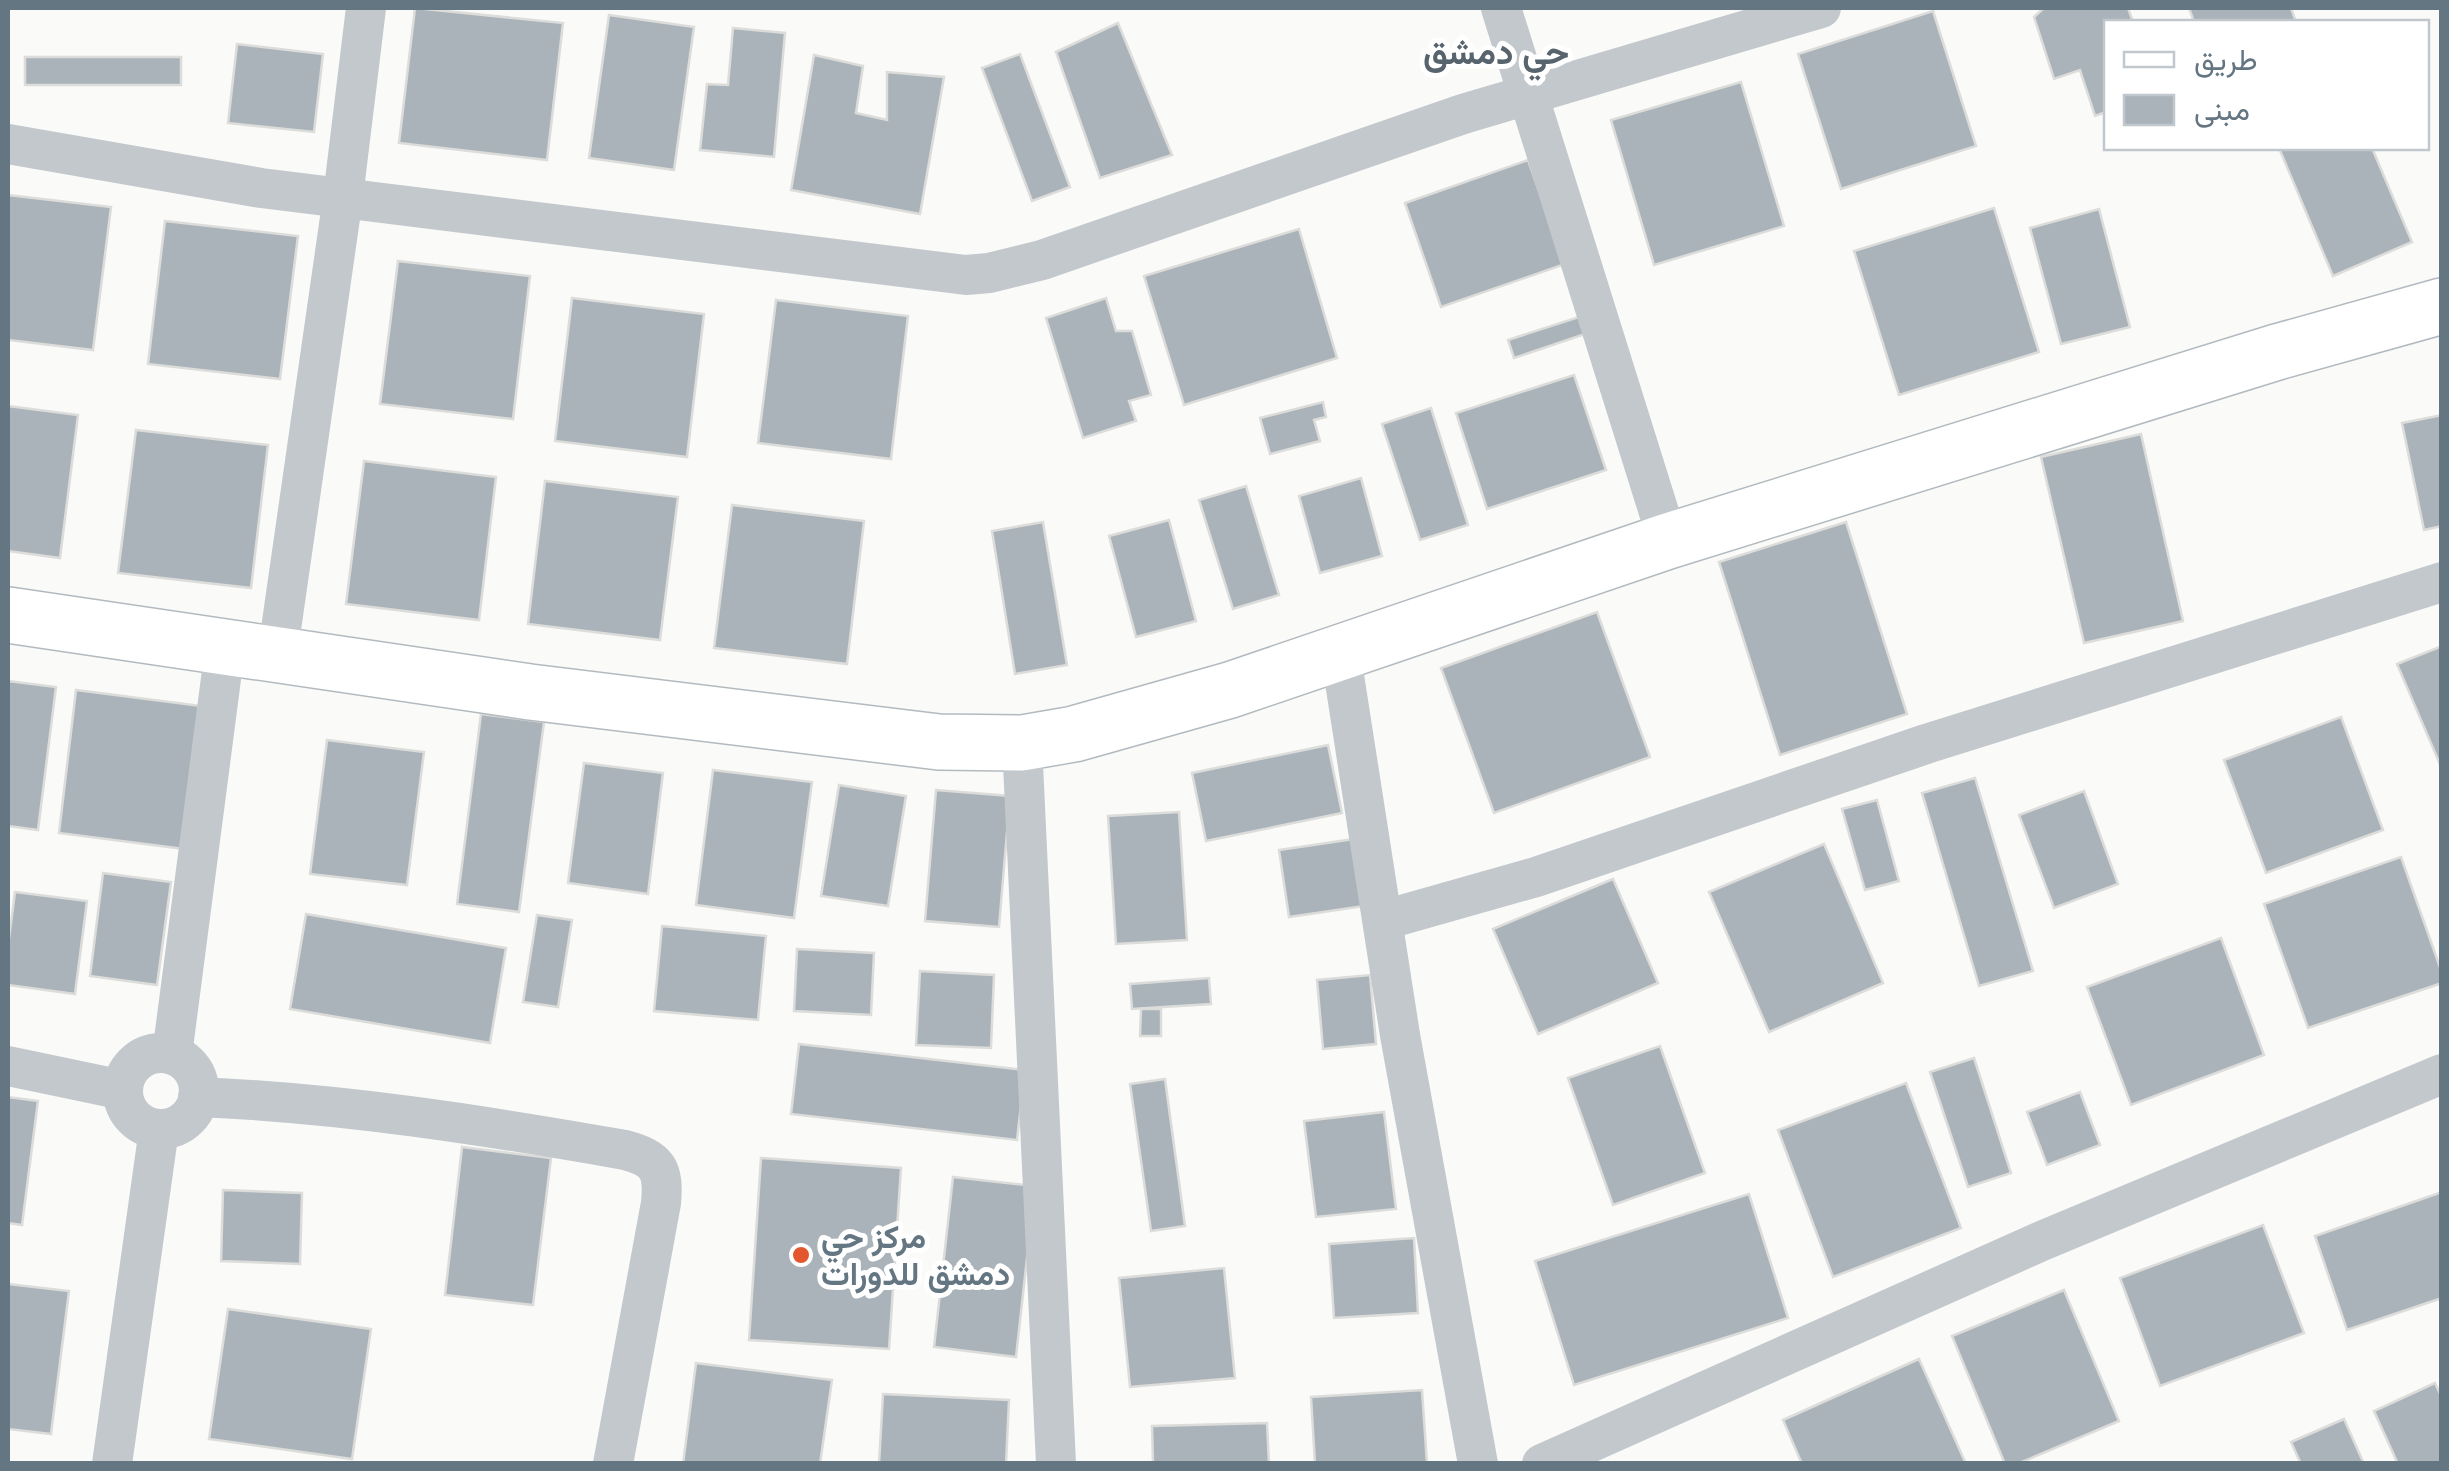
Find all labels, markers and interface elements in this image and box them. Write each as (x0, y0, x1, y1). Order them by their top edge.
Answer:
legend (2104, 20, 2429, 150)
district label: حي دمشق (1423, 28, 1569, 81)
text: طريق (2194, 39, 2258, 78)
text: مبنى (2194, 89, 2250, 128)
place label: مركز حي دمشق للدورات (821, 1215, 1010, 1294)
marker: مركز حي دمشق للدورات (790, 1244, 812, 1266)

